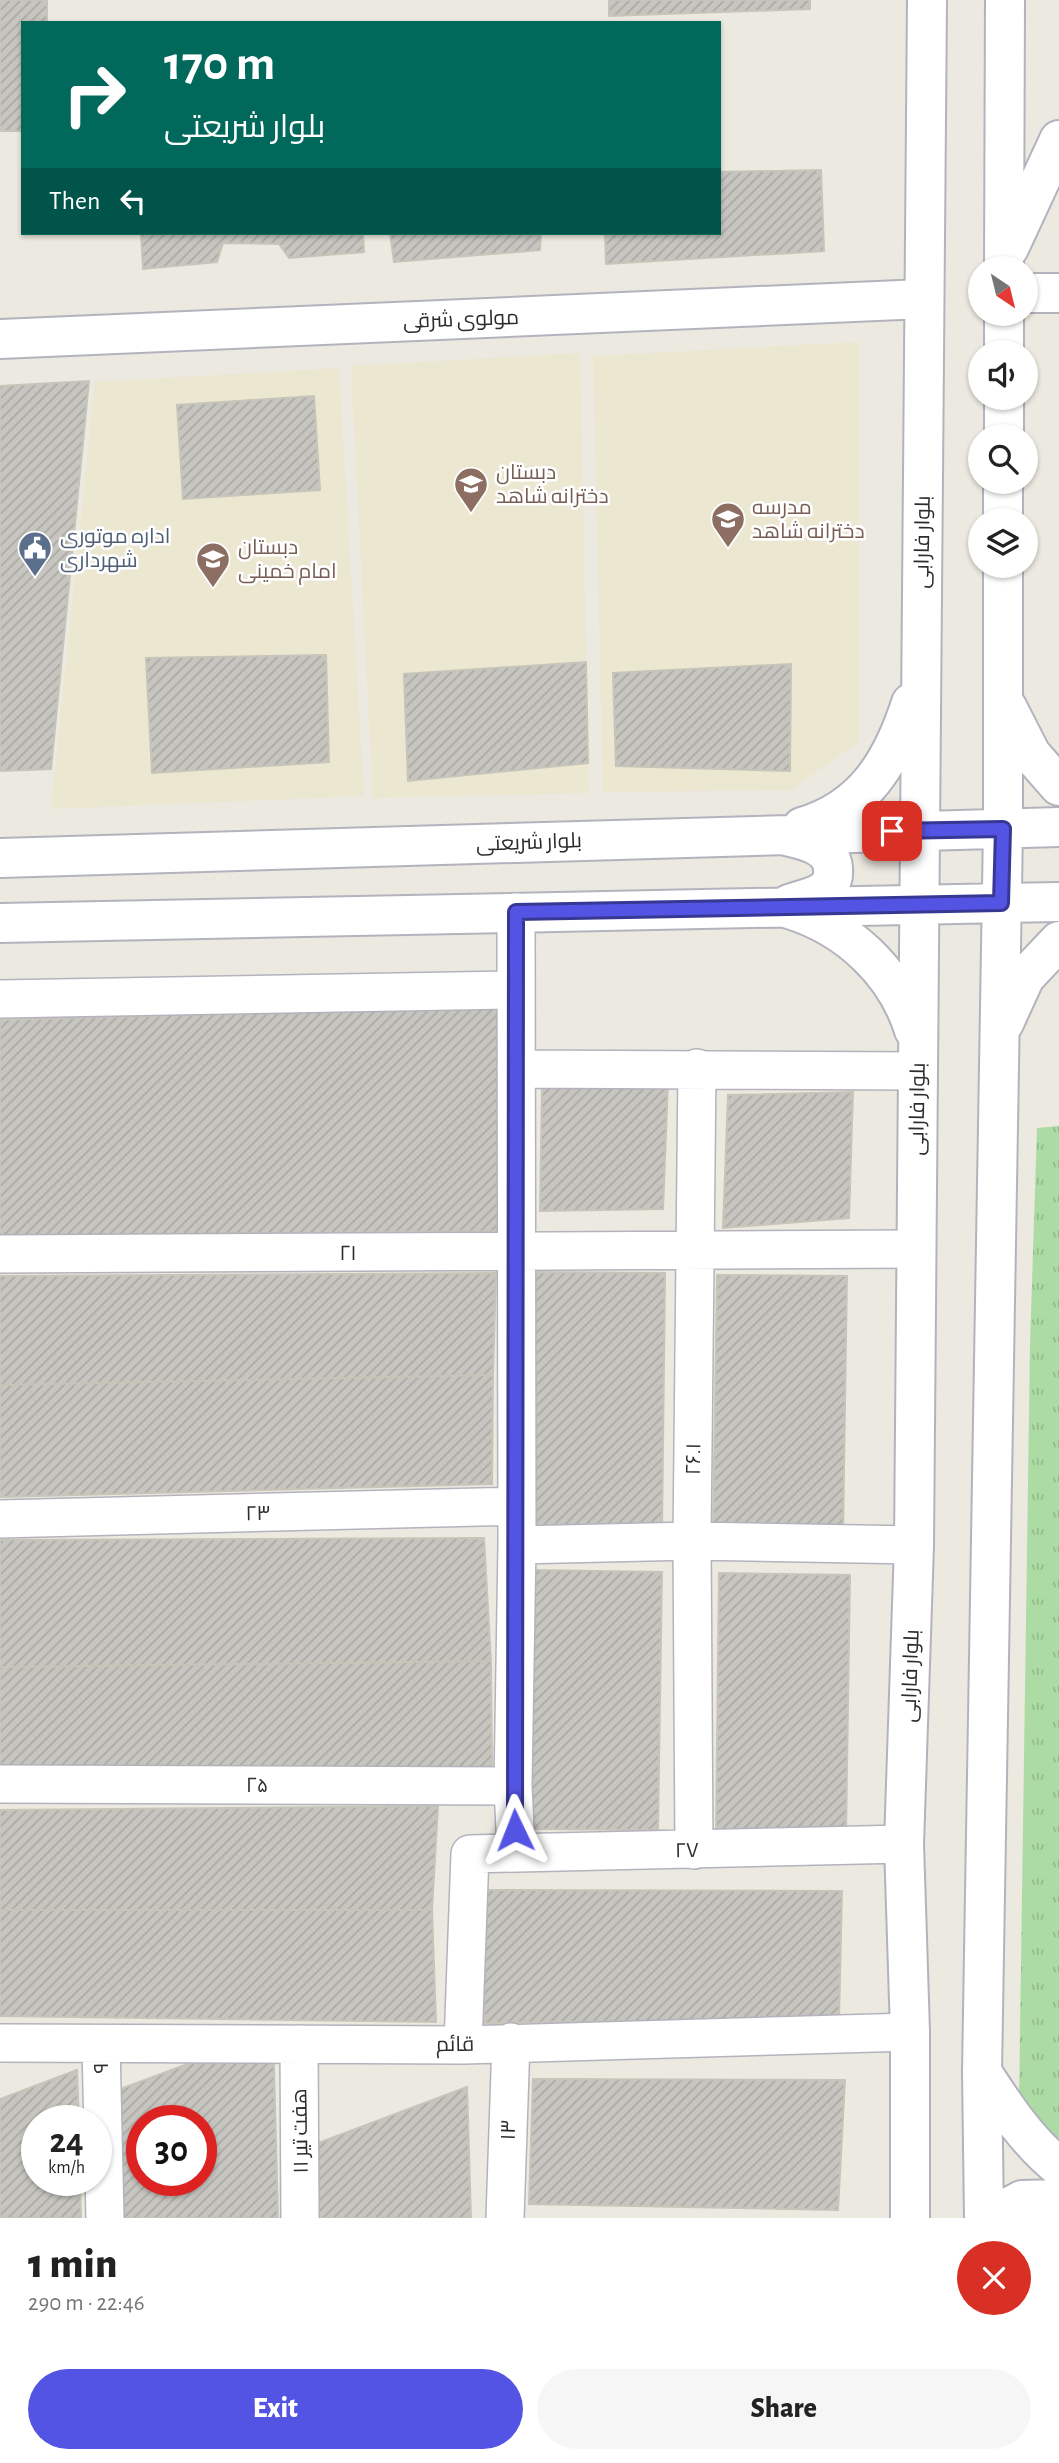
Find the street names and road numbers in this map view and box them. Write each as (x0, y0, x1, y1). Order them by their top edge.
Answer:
street label: مولوی شرقی (403, 307, 520, 334)
street label: بلوار فارابی (911, 495, 936, 589)
street label: بلوار شریعتی (476, 830, 582, 857)
street label: بلوار فارابی (906, 1062, 931, 1156)
street label: ۲۱ (339, 1243, 357, 1264)
street label: ۲۶.۱ (683, 1443, 704, 1475)
street label: ۲۳ (245, 1503, 271, 1524)
street label: بلوار فارابی (898, 1629, 925, 1723)
street label: ۲۵ (246, 1775, 268, 1796)
street label: ۲۷ (675, 1840, 699, 1861)
street label: قائم (436, 2034, 474, 2058)
street label: ۹ (91, 2062, 112, 2074)
street label: هفت تیر ۱۱ (289, 2088, 313, 2174)
street label: ۱۳ (498, 2119, 519, 2141)

